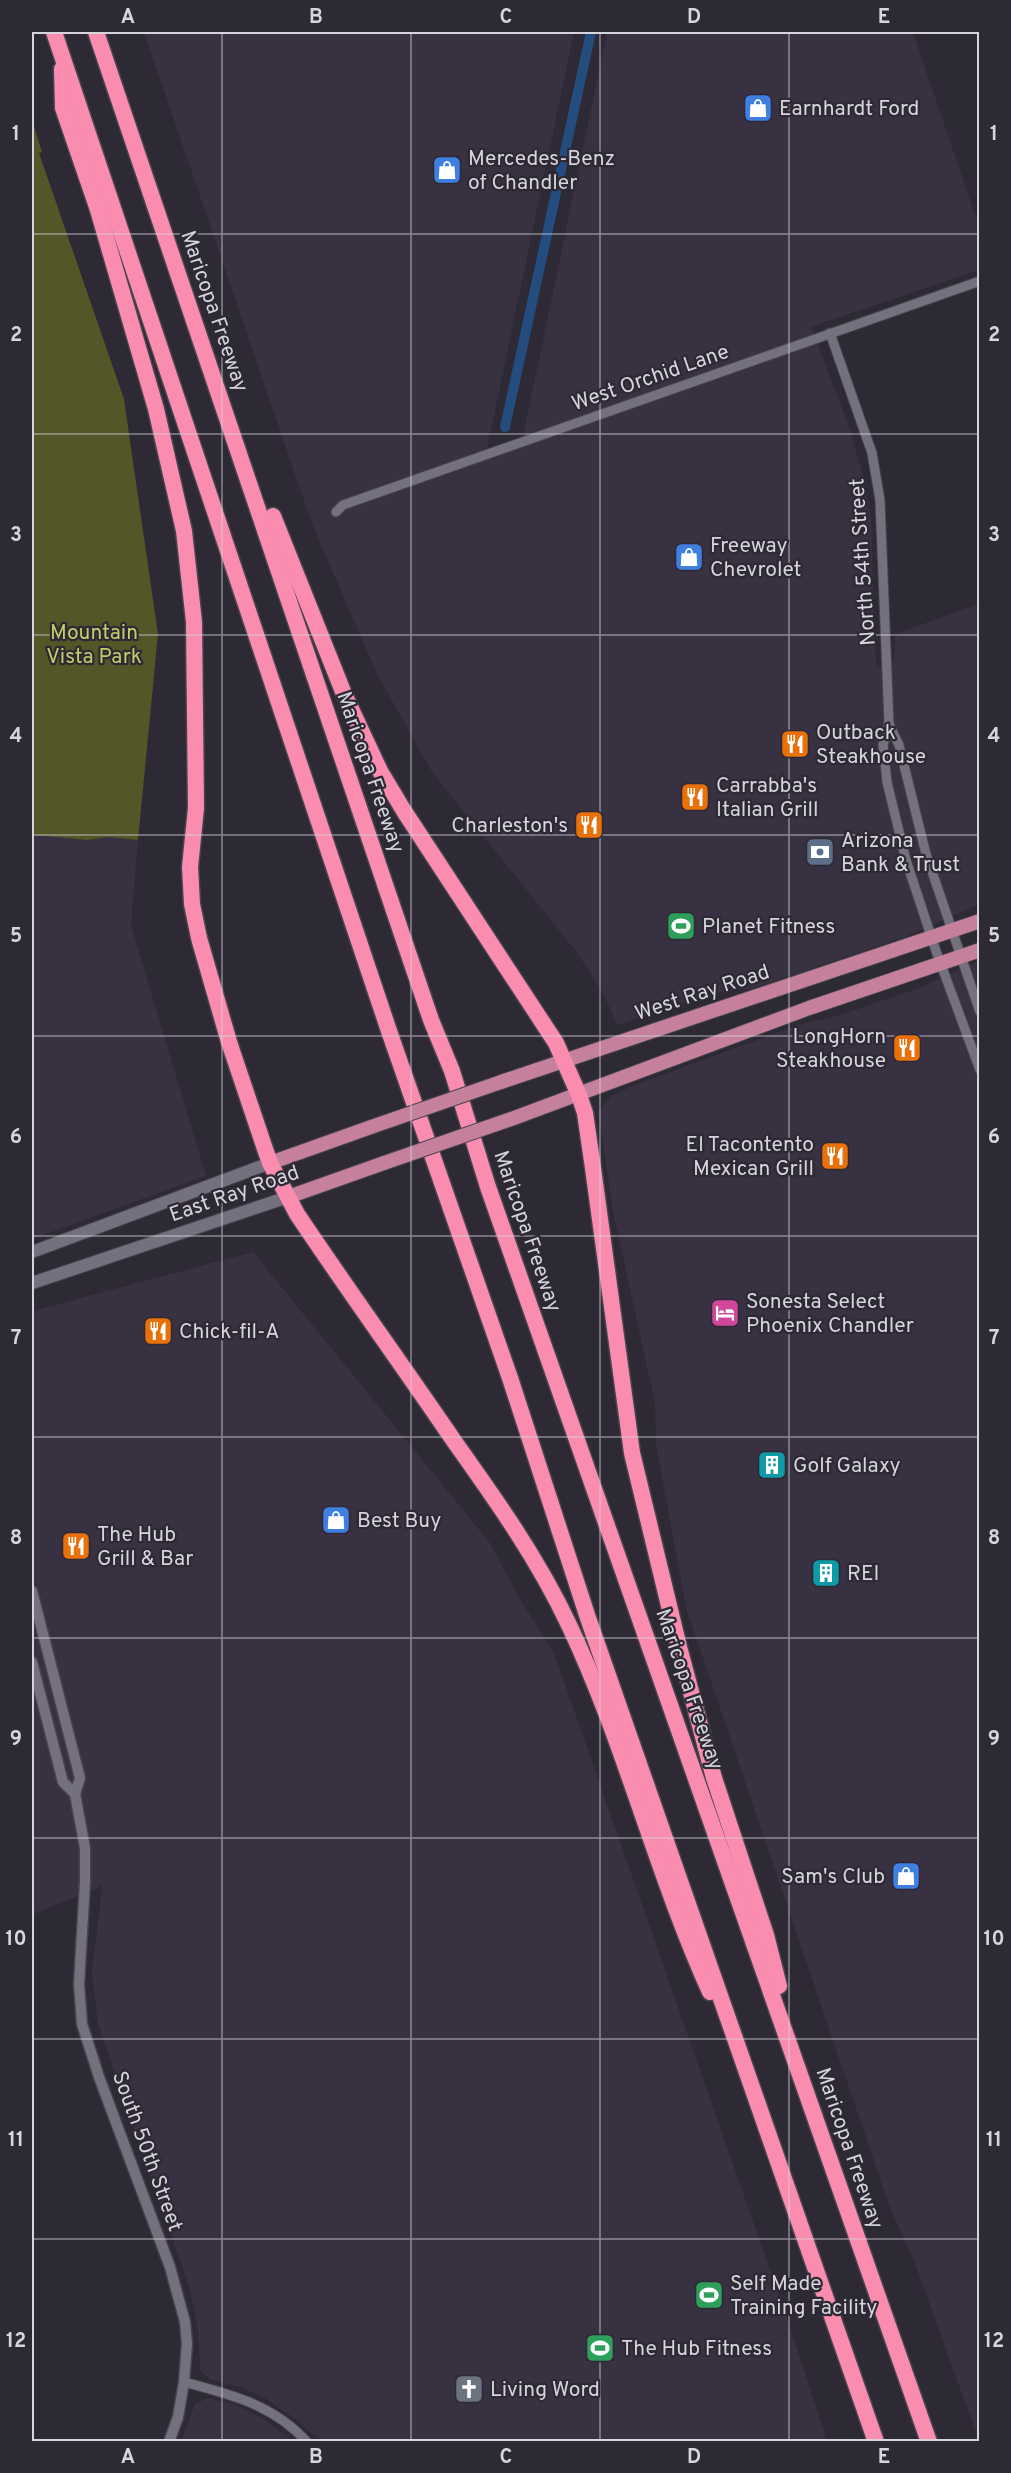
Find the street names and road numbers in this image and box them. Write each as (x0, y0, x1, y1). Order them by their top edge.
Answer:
street label: Maricopa Freeway (173, 227, 254, 396)
street label: West Orchid Lane (568, 339, 733, 418)
street label: North 54th Street (844, 477, 883, 647)
street label: Maricopa Freeway (329, 688, 410, 857)
street label: West Ray Road (632, 959, 773, 1028)
street label: Maricopa Freeway (486, 1147, 567, 1316)
street label: East Ray Road (166, 1160, 303, 1229)
street label: Maricopa Freeway (648, 1605, 729, 1774)
street label: Maricopa Freeway (808, 2064, 889, 2233)
street label: South 50th Street (105, 2068, 188, 2235)

